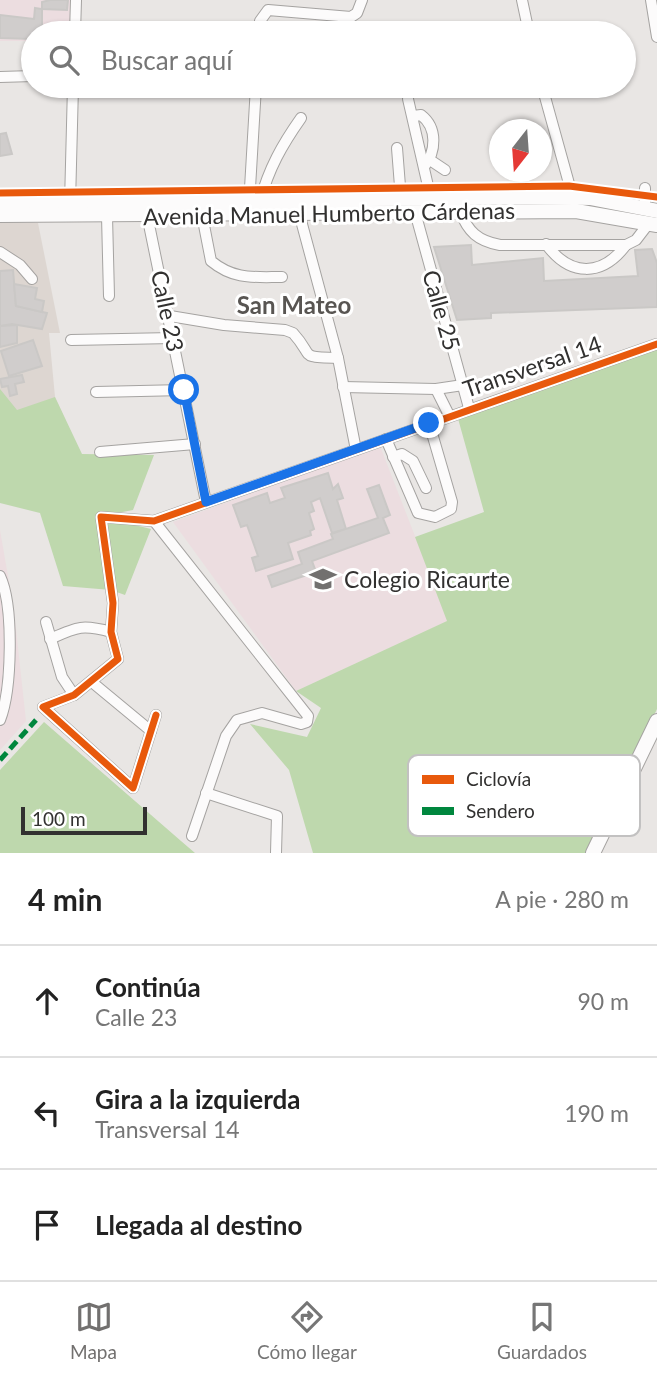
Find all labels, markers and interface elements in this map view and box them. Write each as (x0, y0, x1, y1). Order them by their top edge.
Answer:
search box (21, 21, 636, 98)
icon: search (45, 41, 83, 79)
text: Buscar aquí (101, 44, 232, 76)
north arrow (489, 119, 552, 182)
street label: Avenida Manuel Humberto Cárdenas (143, 196, 515, 230)
street label: Calle 25 (417, 267, 467, 353)
street label: Calle 23 (146, 268, 190, 354)
district label: San Mateo (237, 290, 351, 319)
street label: Transversal 14 (459, 329, 605, 403)
route start (168, 374, 199, 405)
route end (413, 407, 444, 438)
school or university icon: Colegio Ricaurte (308, 564, 338, 594)
place label: Colegio Ricaurte (344, 565, 510, 593)
legend (408, 755, 640, 836)
text: Ciclovía (466, 767, 531, 790)
text: Sendero (466, 799, 535, 822)
scale bar (21, 804, 147, 836)
text: 100 m (32, 807, 86, 830)
text: 4 min (28, 881, 102, 917)
text: A pie · 280 m (495, 885, 629, 913)
text: Continúa (95, 971, 201, 1003)
icon: ahead (28, 982, 66, 1020)
text: 90 m (578, 987, 629, 1015)
text: Calle 23 (95, 1003, 177, 1031)
text: Gira a la izquierda (95, 1083, 301, 1115)
icon: left (28, 1094, 66, 1132)
text: 190 m (564, 1099, 629, 1127)
text: Transversal 14 (95, 1115, 240, 1143)
icon: arrive (28, 1206, 66, 1244)
text: Llegada al destino (95, 1209, 302, 1241)
tab: Mapa (70, 1298, 117, 1363)
tab: Cómo llegar (257, 1298, 357, 1363)
tab: Guardados (497, 1298, 587, 1363)

